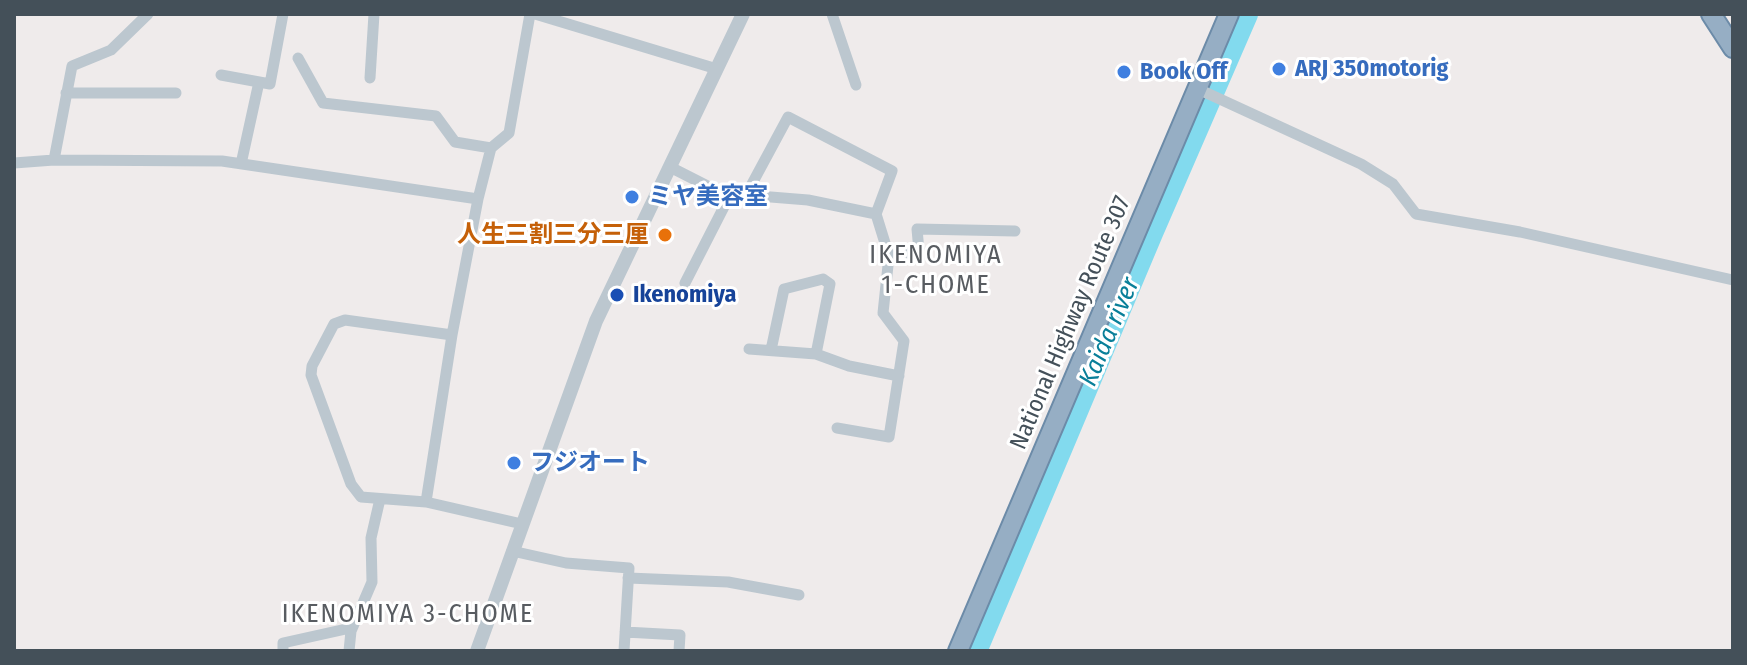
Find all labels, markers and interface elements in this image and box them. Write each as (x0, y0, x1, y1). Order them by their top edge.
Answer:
place label: ARJ 350motorig (1295, 55, 1448, 83)
place label: Book Off (1140, 58, 1227, 86)
marker: ARJ 350motorig (1270, 60, 1288, 78)
marker: Book Off (1115, 63, 1133, 81)
place label: ミヤ美容室 (648, 183, 768, 211)
marker: ミヤ美容室 (623, 188, 641, 206)
street label: National Highway Route 307 (1005, 192, 1137, 454)
place label: 人生三割三分三厘 (457, 221, 649, 249)
marker: 人生三割三分三厘 (656, 226, 674, 244)
district label: IKENOMIYA 1-CHOME (869, 240, 1003, 302)
water label: Kaida river (1073, 273, 1147, 391)
place label: Ikenomiya (633, 281, 736, 309)
marker: Ikenomiya (608, 286, 626, 304)
place label: フジオート (530, 449, 650, 477)
marker: フジオート (505, 454, 523, 472)
district label: IKENOMIYA 3-CHOME (282, 599, 534, 631)

